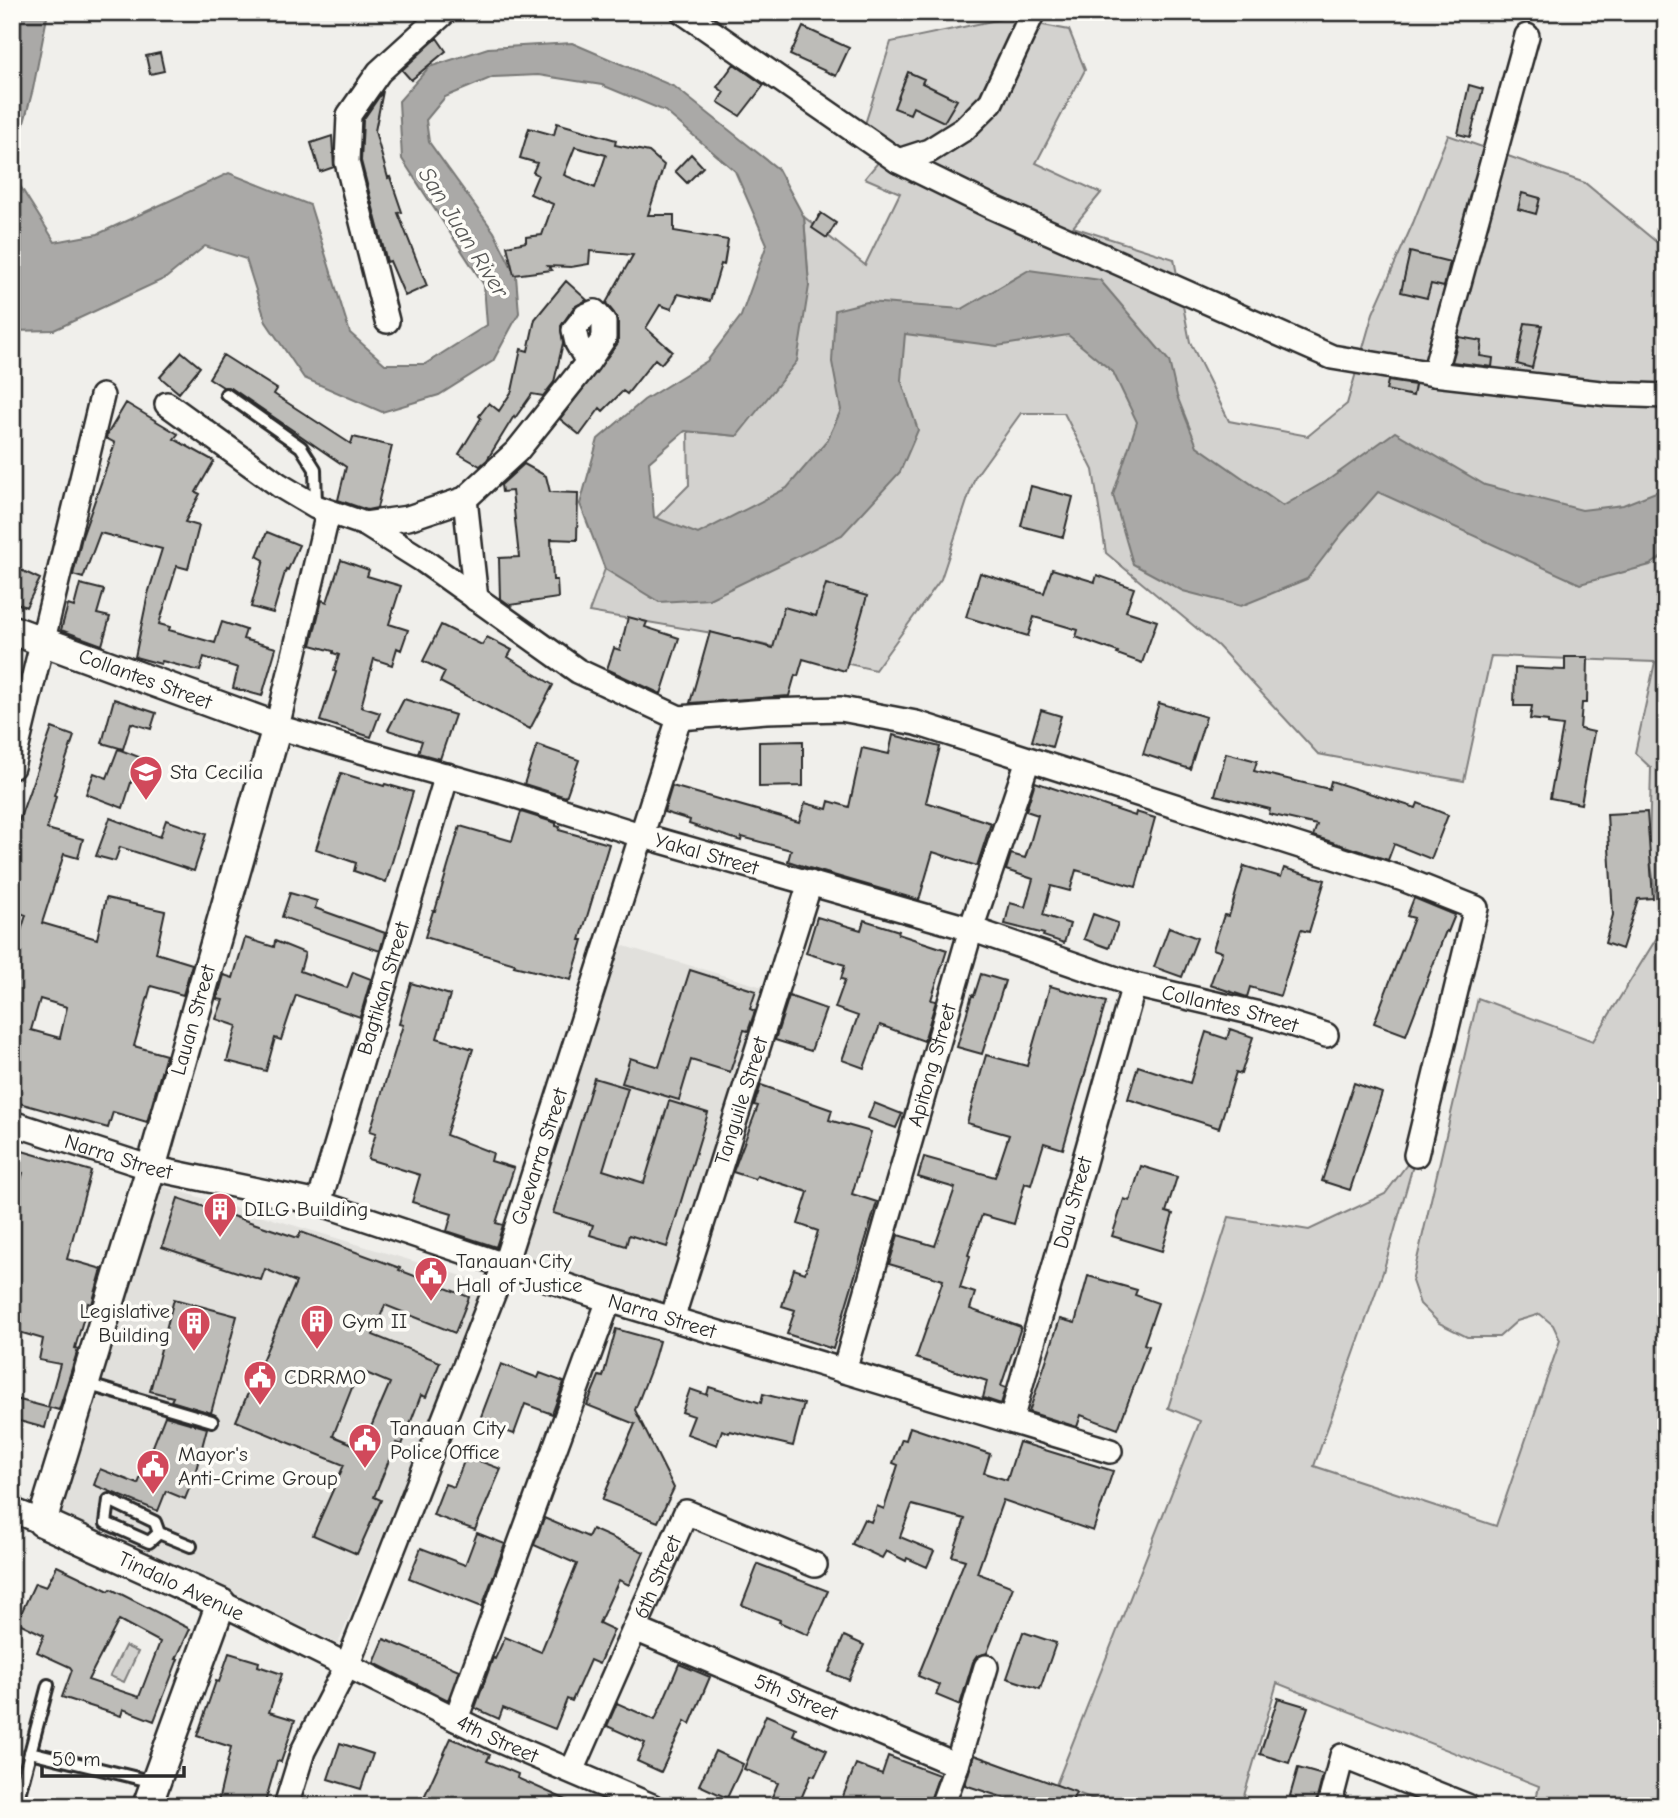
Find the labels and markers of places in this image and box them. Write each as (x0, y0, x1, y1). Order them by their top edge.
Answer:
school or university icon: Sta Cecilia (127, 753, 165, 802)
place label: Sta Cecilia (170, 760, 263, 784)
building icon: DILG Building (201, 1190, 239, 1239)
place label: DILG Building (244, 1197, 369, 1221)
place label: Tanauan City Hall of Justice (456, 1249, 583, 1297)
public building icon: Tanauan City Hall of Justice (412, 1254, 450, 1303)
place label: Legislative Building (80, 1299, 170, 1347)
building icon: Gym II (298, 1302, 336, 1351)
building icon: Legislative Building (175, 1304, 213, 1353)
place label: Gym II (342, 1309, 407, 1333)
public building icon: CDRRMO (241, 1358, 279, 1407)
place label: CDRRMO (284, 1365, 366, 1389)
place label: Tanauan City Police Office (390, 1416, 506, 1464)
public building icon: Tanauan City Police Office (346, 1421, 384, 1470)
place label: Mayor's Anti-Crime Group (178, 1442, 338, 1490)
public building icon: Mayor's Anti-Crime Group (134, 1447, 172, 1496)

